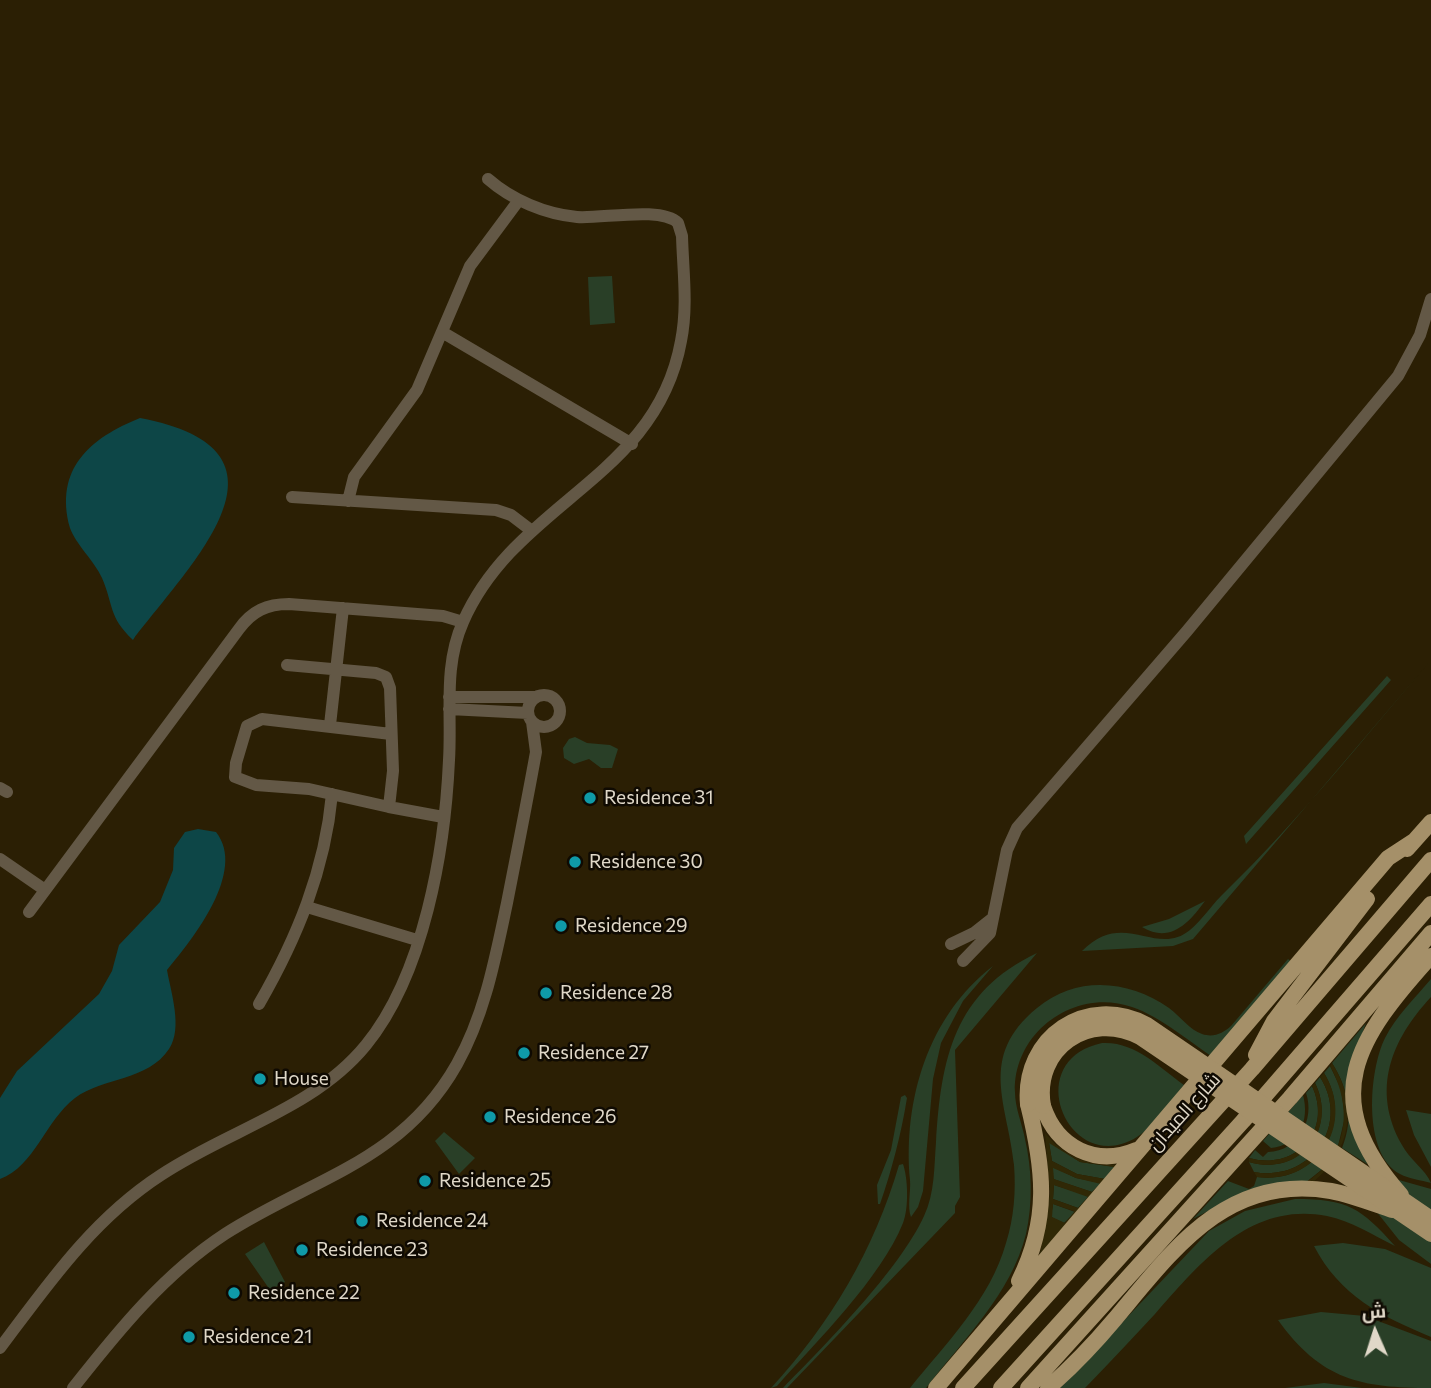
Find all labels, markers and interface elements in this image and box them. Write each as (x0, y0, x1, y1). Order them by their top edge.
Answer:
place label: Residence 31 (604, 787, 714, 809)
marker: Residence 31 (582, 790, 598, 806)
place label: Residence 30 (589, 851, 703, 873)
marker: Residence 30 (567, 854, 583, 870)
place label: Residence 29 (575, 915, 688, 937)
marker: Residence 29 (553, 918, 569, 934)
place label: Residence 28 (560, 982, 673, 1004)
marker: Residence 28 (538, 985, 554, 1001)
place label: Residence 27 (538, 1042, 649, 1064)
marker: Residence 27 (516, 1045, 532, 1061)
place label: House (274, 1068, 329, 1090)
street label: شارع الميدان (1143, 1068, 1225, 1156)
marker: House (252, 1071, 268, 1087)
place label: Residence 26 (504, 1106, 617, 1128)
marker: Residence 26 (482, 1109, 498, 1125)
place label: Residence 25 (439, 1170, 551, 1192)
marker: Residence 25 (417, 1173, 433, 1189)
place label: Residence 24 (376, 1210, 488, 1232)
marker: Residence 24 (354, 1213, 370, 1229)
place label: Residence 23 (316, 1239, 428, 1261)
marker: Residence 23 (294, 1242, 310, 1258)
place label: Residence 22 (248, 1282, 360, 1304)
marker: Residence 22 (226, 1285, 242, 1301)
north arrow (1340, 1297, 1410, 1367)
text: ش (1361, 1298, 1387, 1323)
place label: Residence 21 (203, 1326, 312, 1348)
marker: Residence 21 (181, 1329, 197, 1345)

